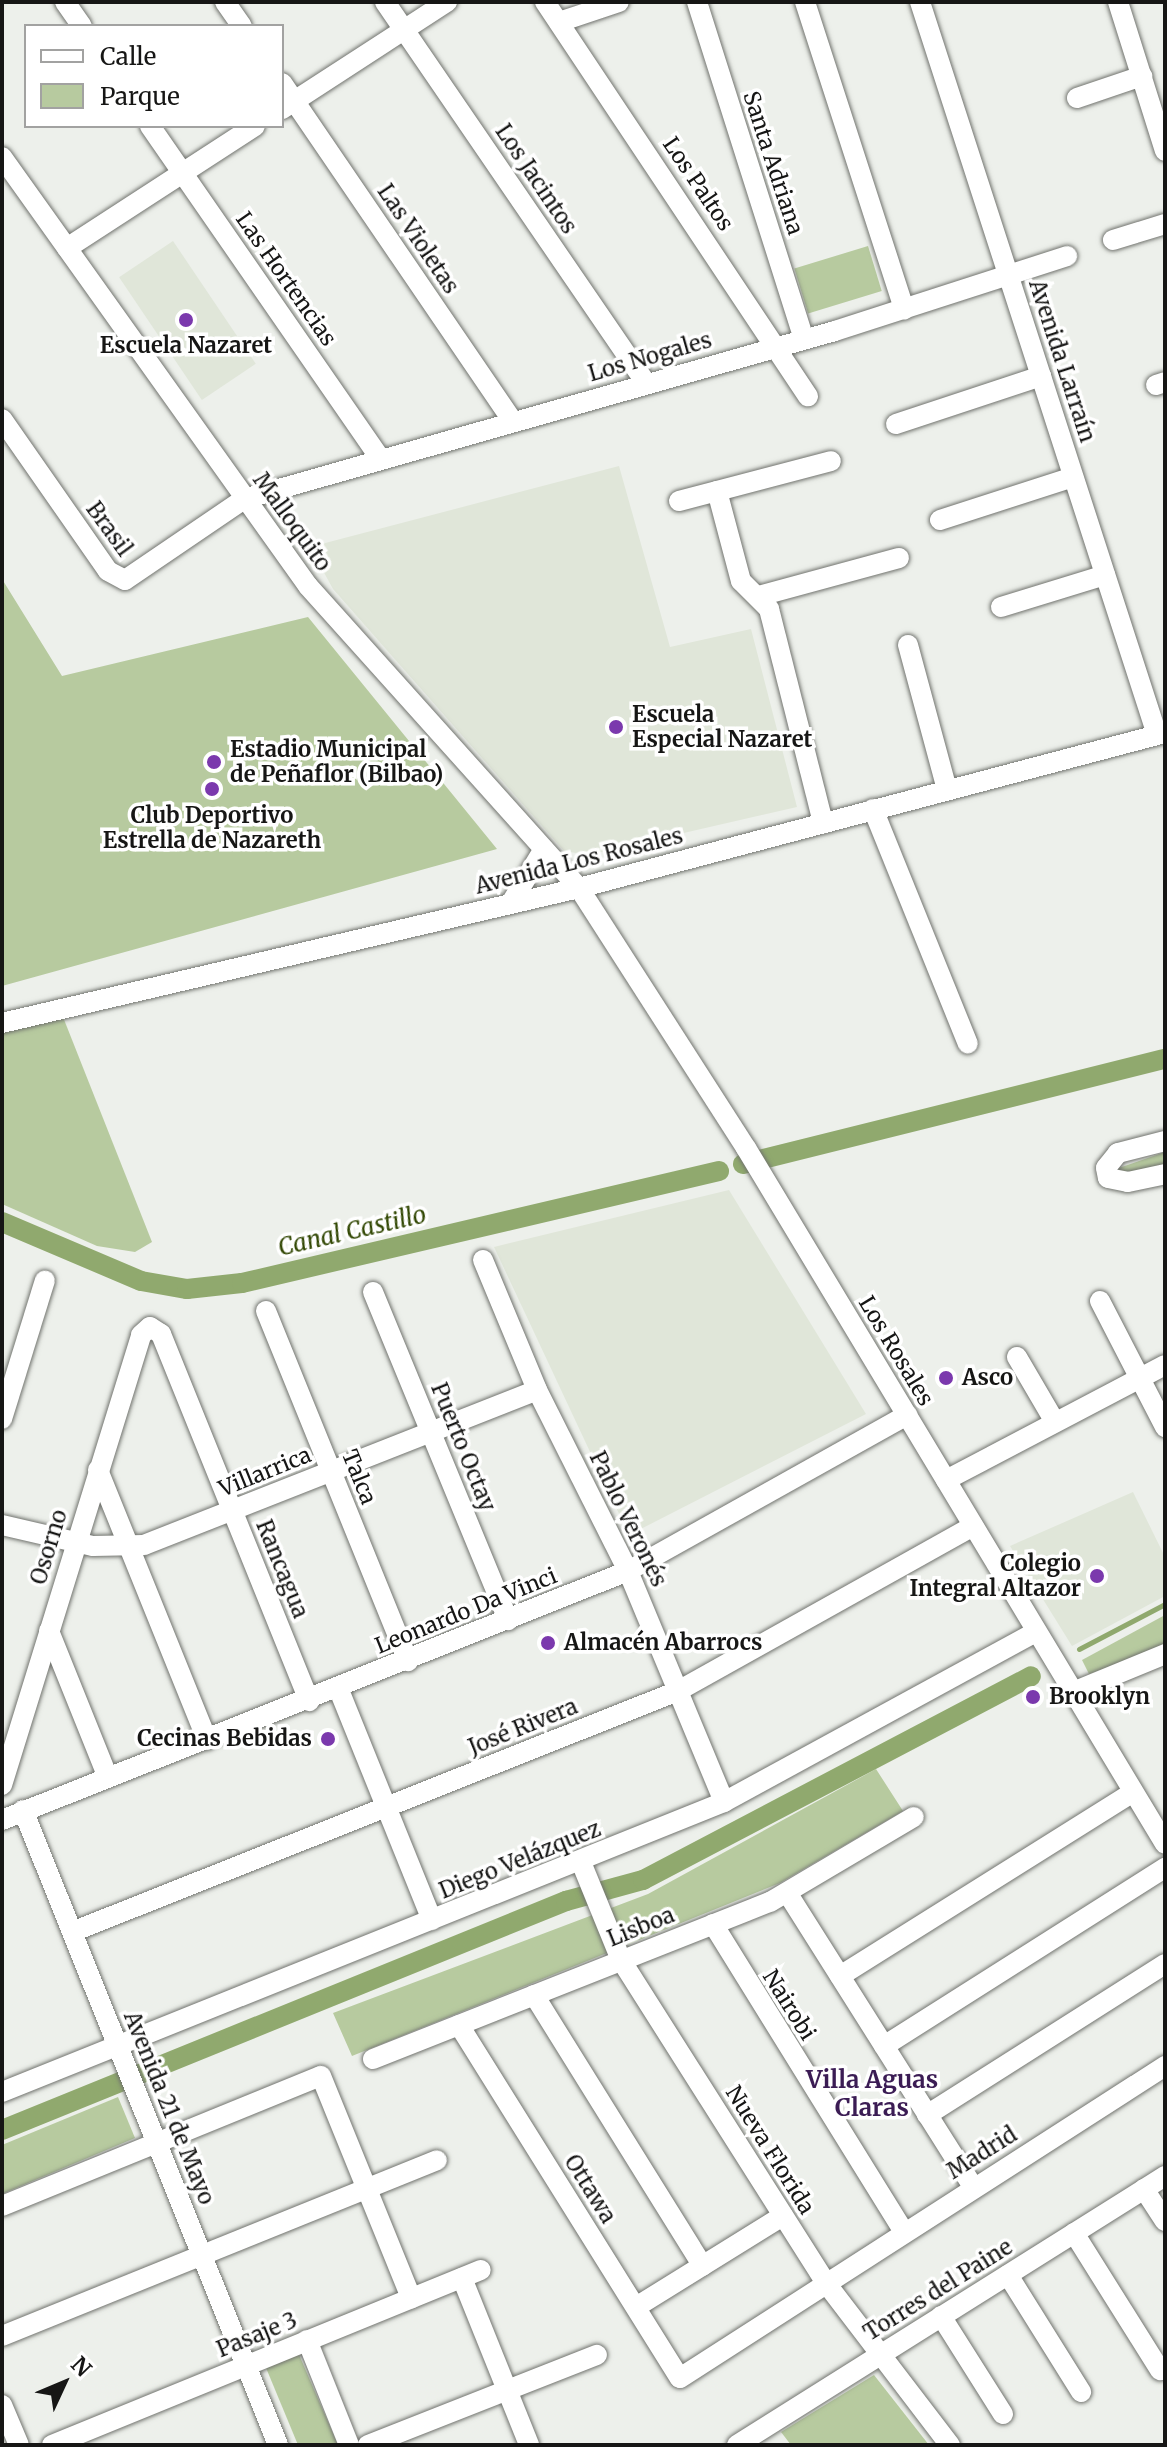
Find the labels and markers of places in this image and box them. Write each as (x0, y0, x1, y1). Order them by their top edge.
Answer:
marker: Escuela Nazaret (177, 311, 195, 329)
place label: Escuela Nazaret (100, 333, 272, 359)
place label: Escuela Especial Nazaret (632, 701, 812, 752)
marker: Escuela Especial Nazaret (607, 718, 625, 736)
place label: Estadio Municipal de Peñaflor (Bilbao) (230, 736, 443, 788)
marker: Estadio Municipal de Peñaflor (Bilbao) (205, 753, 223, 771)
marker: Club Deportivo Estrella de Nazareth (203, 780, 221, 798)
place label: Club Deportivo Estrella de Nazareth (103, 802, 321, 854)
place label: Asco (962, 1365, 1013, 1391)
marker: Asco (937, 1369, 955, 1387)
place label: Colegio Integral Altazor (909, 1550, 1081, 1602)
marker: Colegio Integral Altazor (1088, 1567, 1106, 1585)
place label: Almacén Abarrocs (564, 1630, 762, 1656)
marker: Almacén Abarrocs (539, 1634, 557, 1652)
place label: Brooklyn (1049, 1684, 1150, 1710)
marker: Brooklyn (1024, 1688, 1042, 1706)
place label: Cecinas Bebidas (137, 1726, 312, 1752)
marker: Cecinas Bebidas (319, 1730, 337, 1748)

